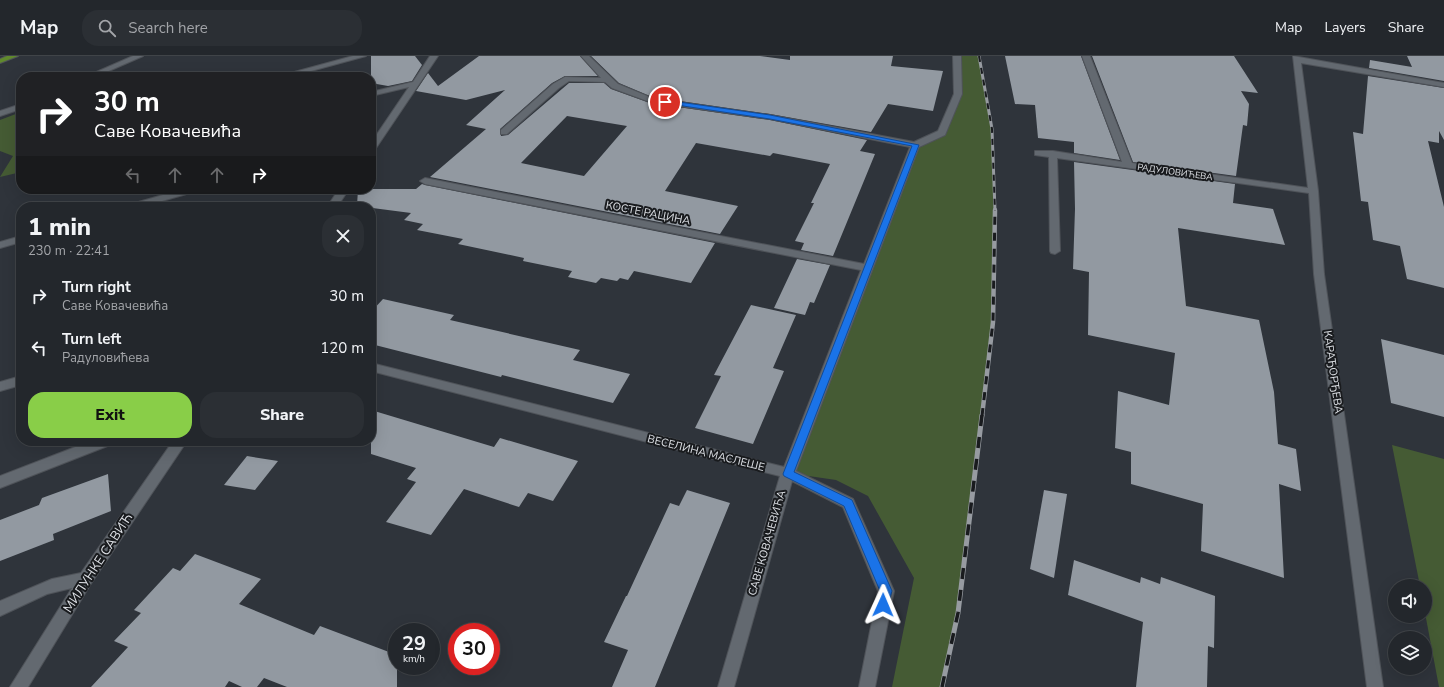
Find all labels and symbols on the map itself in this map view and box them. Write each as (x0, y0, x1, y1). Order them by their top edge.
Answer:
pin (648, 85, 682, 119)
street label: РАДУЛОВИЋЕВА (1136, 161, 1214, 183)
street label: КОСТЕ РАЦИНА (604, 197, 692, 229)
street label: КАРАЂОРЂЕВА (1320, 330, 1346, 414)
street label: ВЕСЕЛИНА МАСЛЕШЕ (646, 431, 766, 475)
street label: САВЕ КОВАЧЕВИЋА (745, 489, 789, 597)
street label: МИЛУНКЕ САВИЋ (59, 510, 137, 616)
position arrow (862, 584, 904, 626)
speed limit sign: 30 (448, 623, 500, 675)

